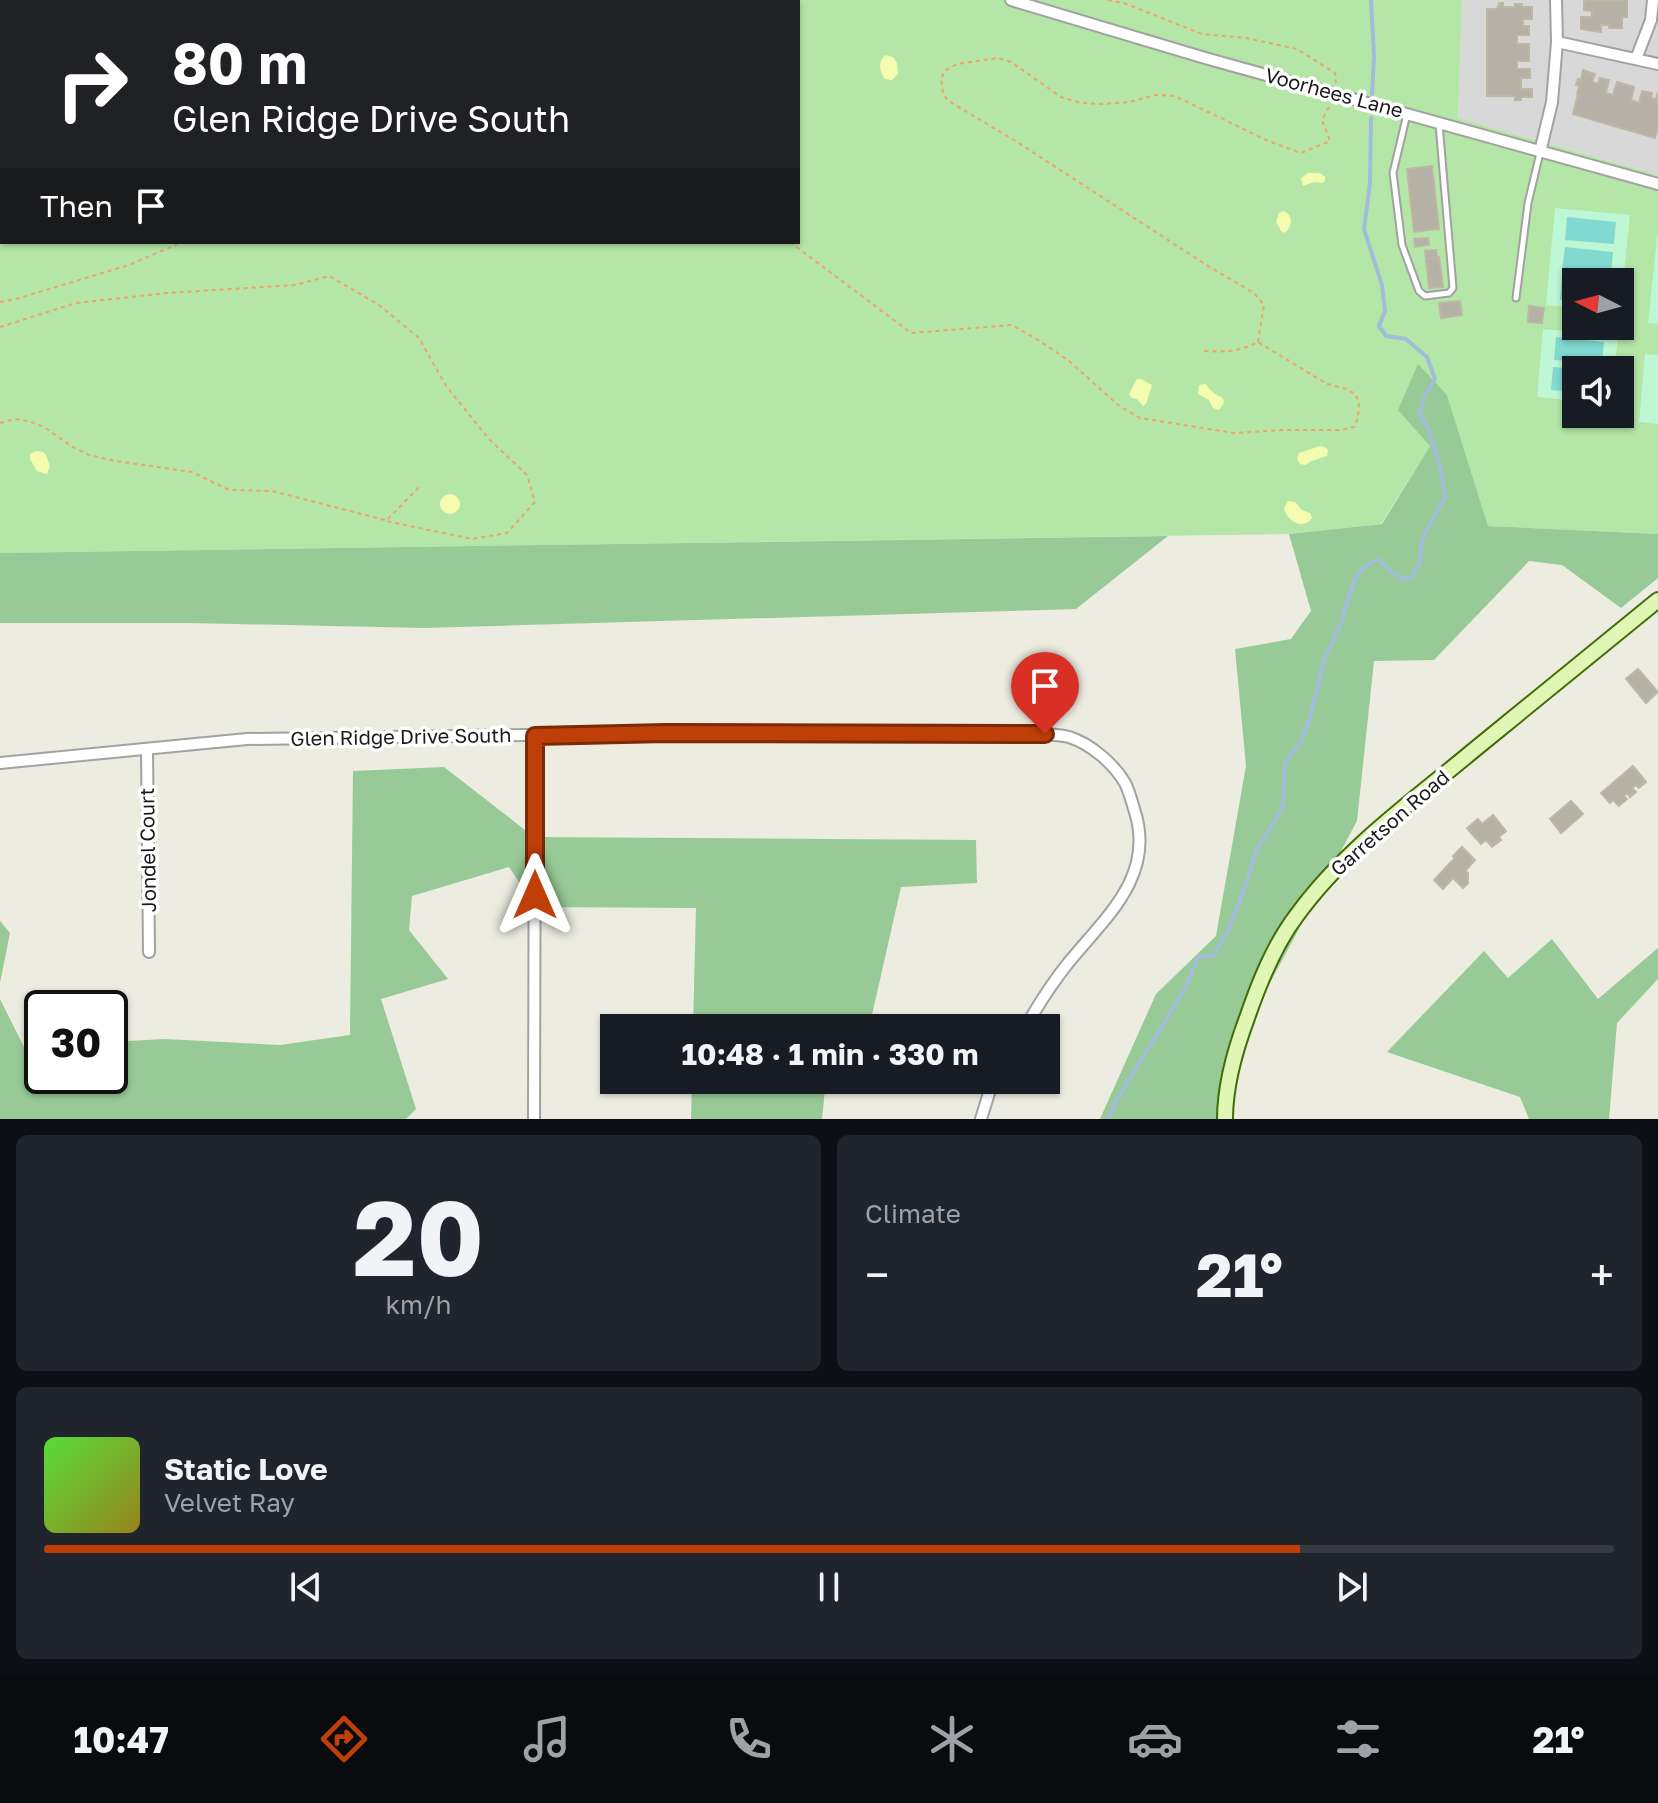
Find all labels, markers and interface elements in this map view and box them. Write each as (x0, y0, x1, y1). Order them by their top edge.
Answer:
text: 80 m (172, 29, 307, 96)
icon: right (40, 32, 144, 136)
street label: Voorhees Lane (1263, 62, 1406, 122)
text: Glen Ridge Drive South (172, 97, 570, 140)
icon: arrive (129, 184, 173, 228)
text: Then (40, 188, 113, 224)
north arrow (1562, 268, 1634, 340)
map controls (1562, 268, 1634, 428)
button: sound (1562, 356, 1634, 428)
pin (1011, 652, 1079, 734)
icon: arrive (1023, 664, 1067, 708)
street label: Glen Ridge Drive South (290, 722, 512, 750)
street label: Garretson Road (1325, 764, 1454, 880)
street label: Jondel Court (134, 788, 160, 913)
position arrow (493, 853, 577, 937)
speed limit sign: 30 (24, 990, 128, 1094)
text: 10:48 · 1 min · 330 m (681, 1036, 979, 1072)
text: 20 (353, 1174, 484, 1299)
text: Climate (865, 1198, 961, 1229)
text: 21° (1196, 1238, 1283, 1310)
text: − (865, 1248, 889, 1301)
text: + (1590, 1248, 1614, 1301)
text: km/h (385, 1289, 452, 1320)
text: Static Love (164, 1451, 328, 1487)
text: Velvet Ray (164, 1487, 295, 1518)
icon: previous (284, 1565, 328, 1609)
icon: pause (807, 1565, 851, 1609)
icon: next (1330, 1565, 1374, 1609)
icon: directions (316, 1711, 372, 1767)
icon: music (519, 1711, 575, 1767)
icon: phone (721, 1711, 777, 1767)
icon: climate (924, 1711, 980, 1767)
icon: car (1127, 1711, 1183, 1767)
icon: filters (1330, 1711, 1386, 1767)
text: 10:47 (73, 1718, 169, 1761)
text: 21° (1532, 1718, 1585, 1761)

